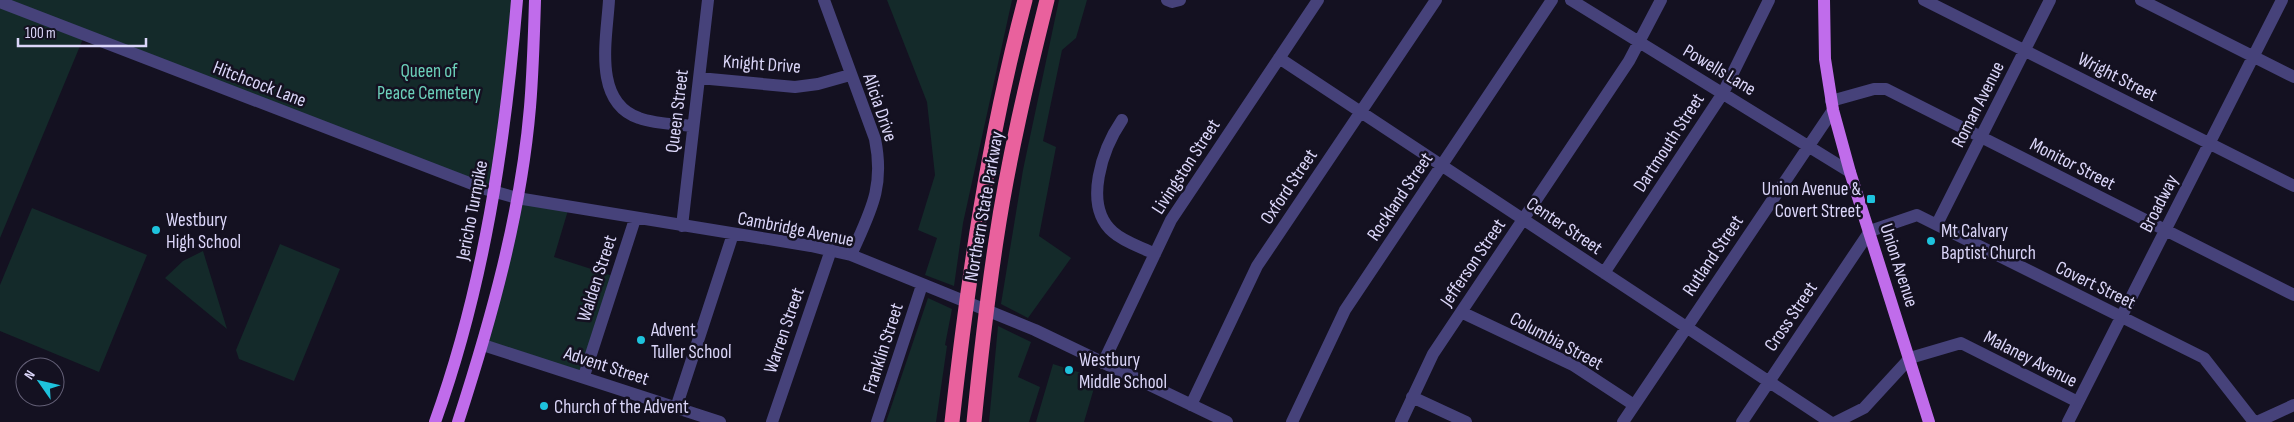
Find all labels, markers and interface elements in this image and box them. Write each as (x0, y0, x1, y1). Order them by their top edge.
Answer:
scale bar (18, 15, 145, 47)
text: 100 m (25, 24, 56, 43)
street label: Powells Lane (1679, 40, 1760, 101)
street label: Wright Street (2074, 48, 2161, 107)
street label: Knight Drive (722, 50, 802, 79)
street label: Hitchcock Lane (210, 56, 309, 113)
street label: Roman Avenue (1947, 58, 2010, 152)
park label: Queen of Peace Cemetery (377, 60, 482, 105)
street label: Queen Street (661, 68, 694, 154)
street label: Alicia Drive (857, 69, 902, 145)
street label: Dartmouth Street (1629, 89, 1710, 196)
street label: Livingston Street (1147, 115, 1226, 219)
street label: Northern State Parkway (960, 129, 1009, 283)
street label: Monitor Street (2026, 133, 2119, 196)
street label: Oxford Street (1256, 145, 1323, 229)
street label: Rockland Street (1362, 148, 1438, 245)
street label: Jericho Turnpike (451, 159, 493, 263)
street label: Broadway (2135, 170, 2184, 236)
place label: Union Avenue & Covert Street (1762, 178, 1861, 223)
street label: Center Street (1522, 192, 1607, 260)
marker: Union Avenue & Covert Street (1865, 193, 1877, 205)
street label: Cambridge Avenue (736, 207, 856, 252)
place label: Westbury High School (166, 209, 241, 254)
street label: Rutland Street (1678, 211, 1749, 301)
street label: Jefferson Street (1435, 214, 1511, 312)
place label: Mt Calvary Baptist Church (1941, 220, 2036, 265)
street label: Union Avenue (1874, 221, 1923, 310)
marker: Westbury High School (150, 224, 162, 236)
street label: Walden Street (573, 232, 622, 325)
marker: Mt Calvary Baptist Church (1925, 235, 1937, 247)
street label: Covert Street (2052, 256, 2139, 315)
street label: Cross Street (1760, 278, 1823, 356)
street label: Warren Street (759, 285, 810, 376)
street label: Franklin Street (858, 300, 909, 397)
street label: Columbia Street (1506, 307, 1607, 376)
place label: Advent Tuller School (650, 319, 732, 364)
street label: Malaney Avenue (1980, 326, 2081, 393)
marker: Advent Tuller School (635, 334, 647, 346)
street label: Advent Street (560, 342, 652, 391)
place label: Westbury Middle School (1079, 349, 1167, 394)
north arrow (15, 357, 65, 407)
marker: Westbury Middle School (1063, 364, 1075, 376)
text: N (20, 367, 39, 383)
place label: Church of the Advent (554, 396, 689, 419)
marker: Church of the Advent (538, 400, 550, 412)

